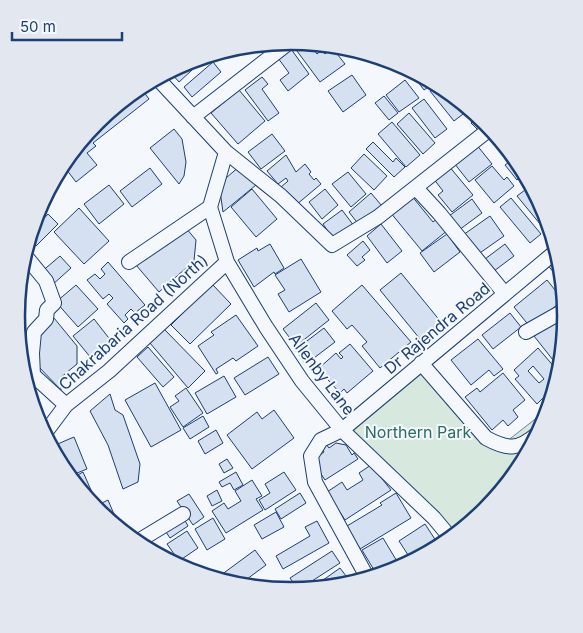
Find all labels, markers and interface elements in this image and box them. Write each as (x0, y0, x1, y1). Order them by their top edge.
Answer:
scale bar (12, 10, 122, 42)
text: 50 m (20, 17, 56, 36)
street label: Chakrabaria Road (North) (54, 250, 212, 394)
street label: Dr Rajendra Road (380, 278, 494, 378)
street label: Allenby Lane (285, 329, 359, 419)
park label: Northern Park (365, 422, 471, 442)

